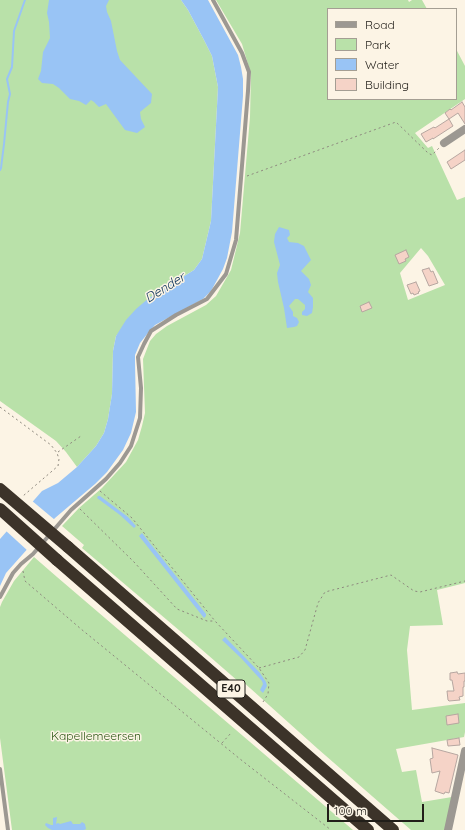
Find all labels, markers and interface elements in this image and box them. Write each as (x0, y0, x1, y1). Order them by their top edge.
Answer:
legend (327, 8, 457, 100)
text: Road (365, 17, 395, 32)
text: Park (365, 37, 390, 52)
text: Water (365, 57, 399, 72)
text: Building (365, 77, 409, 92)
water label: Dender (142, 270, 188, 306)
road number: E40 (217, 680, 245, 698)
park label: Kapellemeersen (51, 729, 141, 743)
scale bar (329, 796, 426, 822)
text: 100 m (334, 803, 367, 818)

